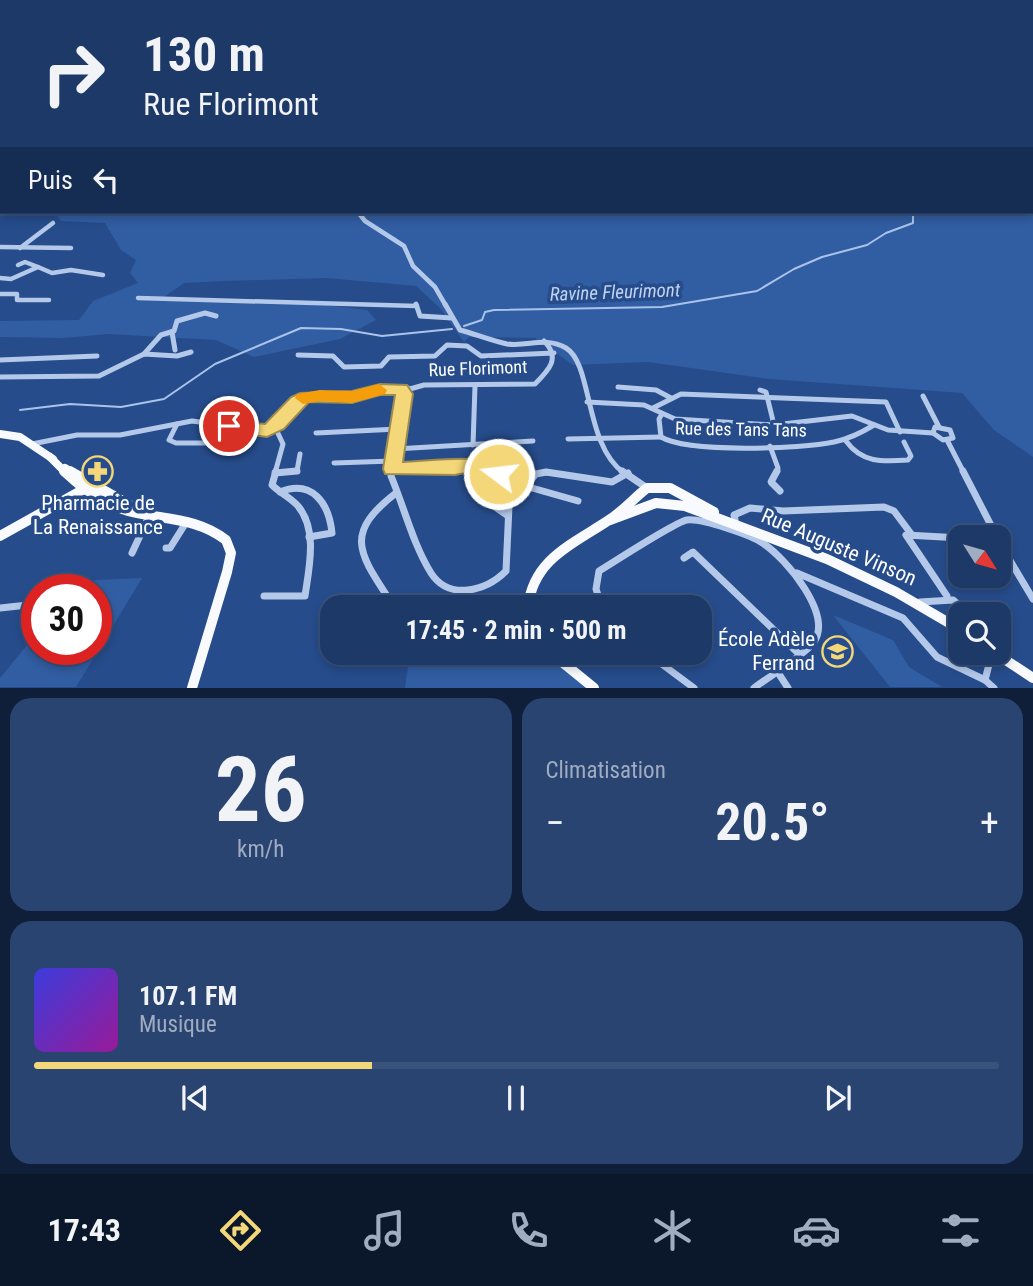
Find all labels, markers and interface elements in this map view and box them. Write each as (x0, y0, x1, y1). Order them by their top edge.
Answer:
text: 130 m (143, 26, 265, 83)
icon: right (28, 28, 119, 119)
text: Rue Florimont (143, 85, 319, 123)
icon: left (87, 161, 125, 199)
text: Puis (28, 165, 73, 195)
water label: Ravine Fleurimont (549, 278, 681, 306)
street label: Rue Florimont (428, 356, 528, 380)
pin (199, 396, 259, 456)
icon: arrive (210, 407, 248, 445)
street label: Rue des Tans Tans (675, 417, 807, 441)
position arrow (462, 437, 536, 511)
pharmacy icon: Pharmacie de La Renaissance (81, 454, 115, 488)
place label: Pharmacie de La Renaissance (33, 491, 163, 539)
street label: Rue Auguste Vinson (758, 503, 920, 591)
north arrow (948, 525, 1012, 588)
map controls (948, 525, 1011, 665)
speed limit sign: 30 (21, 574, 112, 665)
button: search (948, 602, 1011, 665)
text: 17:45 · 2 min · 500 m (406, 615, 626, 645)
place label: École Adèle Ferrand (718, 627, 815, 675)
school or university icon: École Adèle Ferrand (821, 634, 855, 668)
text: 26 (215, 737, 307, 843)
text: Climatisation (546, 757, 666, 784)
text: 20.5° (715, 792, 829, 853)
text: − (546, 801, 565, 845)
text: + (980, 801, 999, 845)
text: km/h (237, 836, 284, 863)
text: 107.1 FM (139, 981, 237, 1011)
text: Musique (139, 1011, 217, 1038)
icon: previous (176, 1079, 214, 1117)
icon: pause (497, 1079, 535, 1117)
icon: next (819, 1079, 857, 1117)
icon: directions (216, 1206, 265, 1255)
icon: music (360, 1206, 409, 1255)
icon: phone (504, 1206, 553, 1255)
icon: climate (648, 1206, 697, 1255)
icon: car (792, 1206, 841, 1255)
icon: filters (936, 1206, 985, 1255)
text: 17:43 (48, 1211, 121, 1249)

